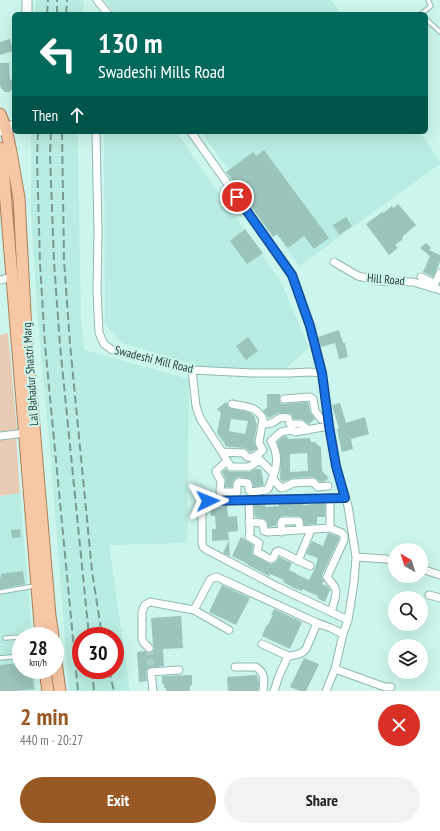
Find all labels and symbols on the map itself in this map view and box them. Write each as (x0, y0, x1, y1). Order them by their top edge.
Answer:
pin (220, 180, 254, 214)
street label: Hill Road (367, 270, 405, 288)
street label: Lal Bahadur Shastri Marg (19, 322, 41, 426)
street label: Swadeshi Mill Road (113, 342, 195, 376)
position arrow (187, 480, 229, 522)
north arrow (388, 543, 428, 583)
speed limit sign: 30 (72, 627, 124, 679)

